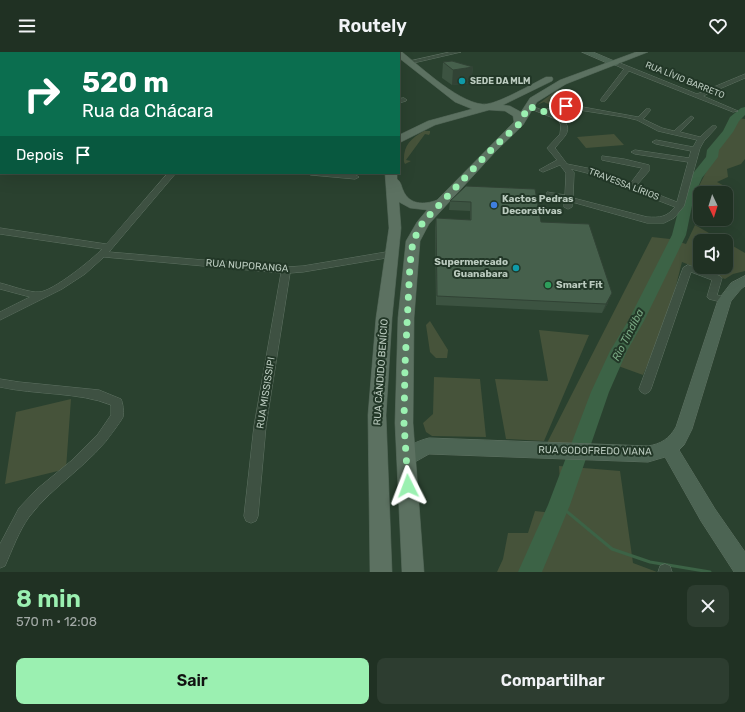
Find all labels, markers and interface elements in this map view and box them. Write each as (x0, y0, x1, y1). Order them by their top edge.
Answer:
icon: menu (16, 15, 38, 37)
text: Routely (338, 15, 407, 37)
icon: heart (707, 15, 729, 37)
street label: RUA LÍVIO BARRETO (644, 59, 726, 100)
text: 520 m (82, 66, 169, 99)
icon: right (16, 68, 68, 120)
marker: SEDE DA MLM (457, 76, 467, 86)
place label: SEDE DA MLM (470, 76, 531, 86)
pin (549, 89, 583, 123)
icon: arrive (555, 95, 577, 117)
text: Rua da Chácara (82, 100, 213, 122)
icon: arrive (72, 144, 94, 166)
text: Depois (16, 146, 64, 164)
street label: TRAVESSA LÍRIOS (587, 165, 661, 202)
north arrow (693, 186, 733, 226)
map controls (693, 186, 733, 274)
place label: Kactos Pedras Decorativas (502, 193, 574, 217)
marker: Kactos Pedras Decorativas (489, 200, 499, 210)
button: sound (693, 234, 733, 274)
place label: Supermercado Guanabara (434, 256, 508, 280)
street label: RUA NUPORANGA (205, 257, 289, 275)
marker: Supermercado Guanabara (511, 263, 521, 273)
place label: Smart Fit (556, 279, 603, 291)
marker: Smart Fit (543, 280, 553, 290)
water label: Rio Tindiba (609, 306, 647, 363)
street label: RUA CÂNDIDO BENÍCIO (371, 318, 391, 426)
street label: RUA MISSISSIPI (254, 356, 278, 430)
street label: RUA GODOFREDO VIANA (538, 444, 652, 458)
position arrow (387, 465, 429, 507)
text: 8 min (16, 585, 81, 613)
button: close (687, 585, 729, 627)
text: 570 m · 12:08 (16, 614, 97, 629)
button: Sair (16, 658, 369, 704)
button: Compartilhar (377, 658, 729, 704)

